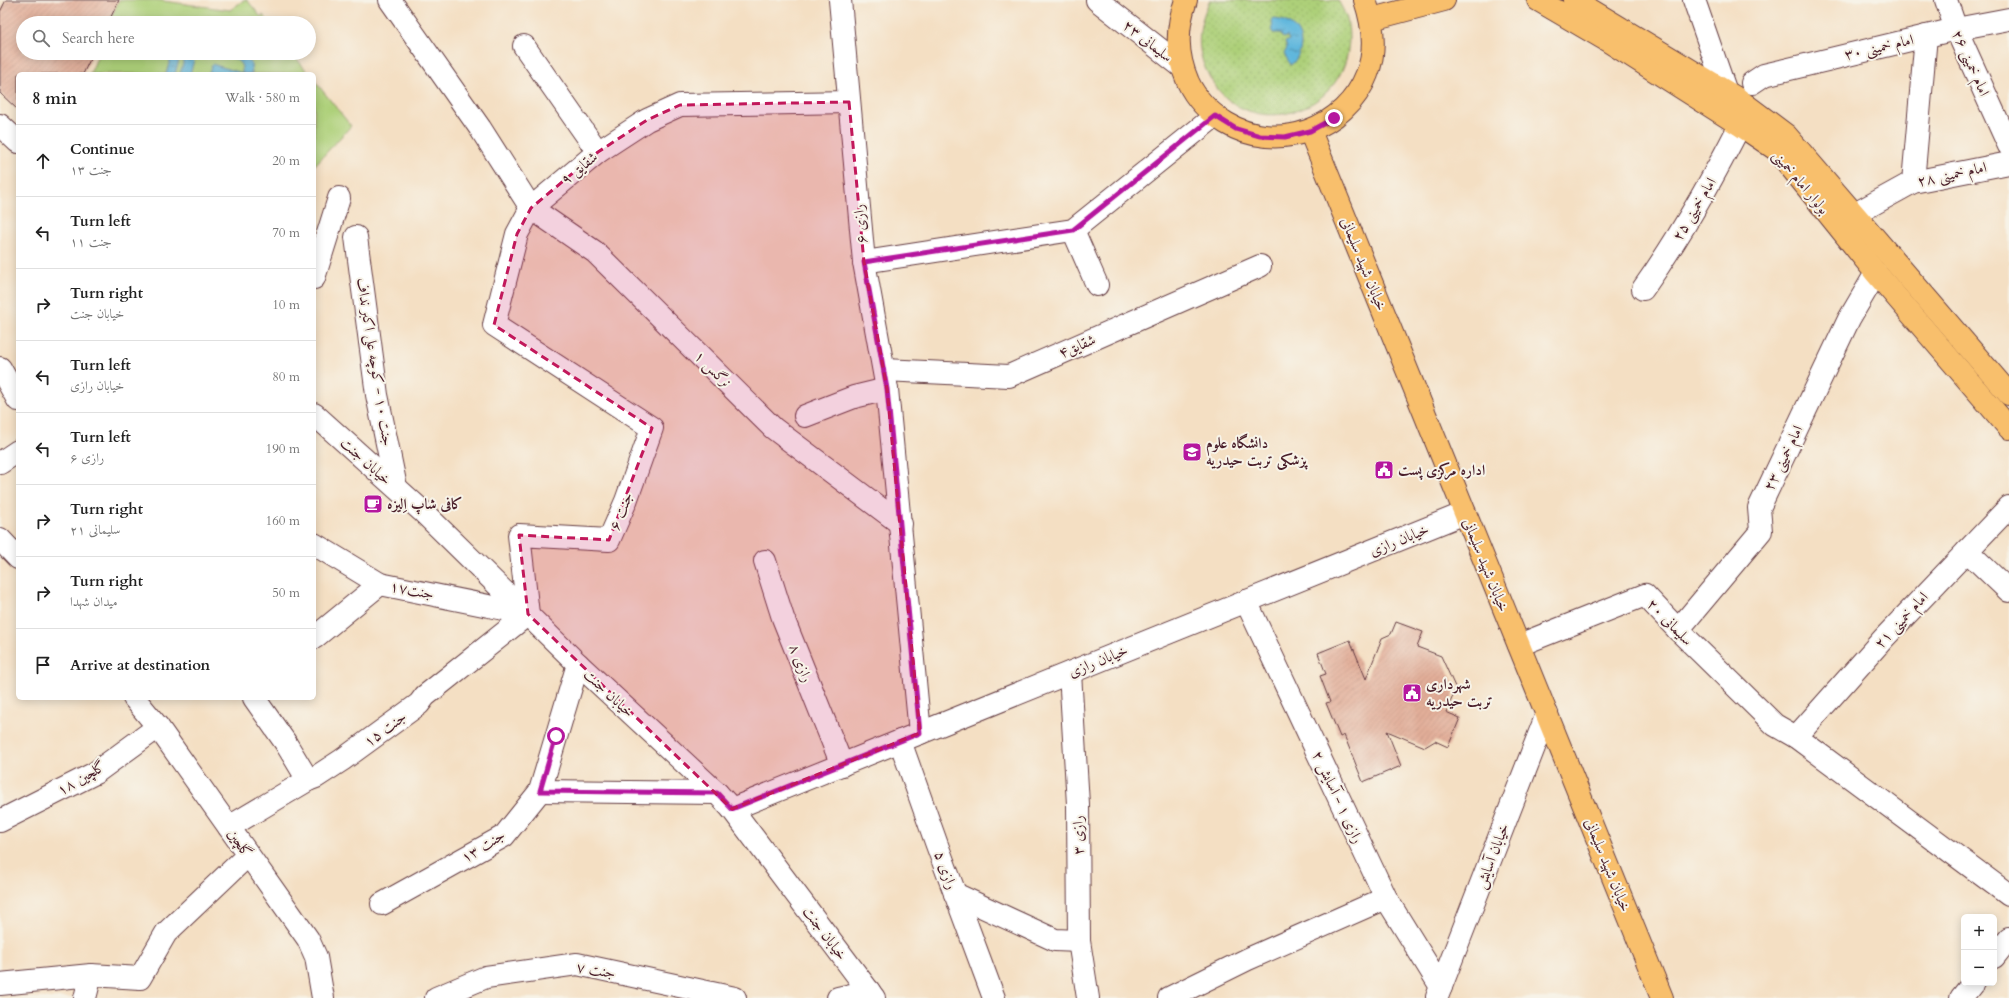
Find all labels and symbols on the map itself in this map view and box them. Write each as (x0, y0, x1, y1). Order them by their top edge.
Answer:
street label: سلیمانی ۲۳ (1119, 15, 1177, 67)
street label: امام خمینی ۲۶ (1945, 27, 1994, 100)
street label: امام خمینی ۳۰ (1842, 29, 1916, 68)
route end (1325, 109, 1343, 127)
street label: بولوار امام خمینی (1766, 146, 1834, 220)
street label: شقایق ۹ (556, 147, 602, 189)
street label: امام خمینی ۲۸ (1915, 157, 1989, 194)
street label: امام خمینی ۲۵ (1667, 174, 1723, 246)
street label: رازی ۶ (848, 203, 872, 245)
street label: خیابان شهید سلیمانی (1336, 214, 1392, 314)
street label: جنت ۱۰ - کوچه علی اکبر نداف (351, 277, 398, 448)
street label: شقایق۴ (1055, 329, 1099, 363)
street label: نرگس ۱ (690, 346, 736, 392)
street label: امام خمینی ۲۳ (1759, 422, 1810, 495)
street label: خیابان جنت (336, 433, 396, 489)
place label: دانشگاه علوم پزشکی تربت حیدریه (1206, 433, 1308, 470)
school or university icon: دانشگاه علوم پزشکی تربت حیدریه (1181, 441, 1203, 463)
public building icon: اداره مرکزی پست (1373, 459, 1395, 481)
place label: اداره مرکزی پست (1398, 460, 1485, 480)
street label: جنت ۶ (604, 489, 638, 533)
cafe icon: کافی شاپ اِلیزه (362, 493, 384, 515)
place label: کافی شاپ اِلیزه (387, 494, 463, 515)
street label: خیابان شهید سلیمانی (1458, 515, 1514, 615)
street label: خیابان رازی (1366, 519, 1432, 561)
street label: جنت۱۷ (388, 576, 436, 604)
street label: امام خمینی ۲۱ (1870, 587, 1935, 655)
street label: سلیمانی ۲۰ (1643, 594, 1697, 650)
street label: خیابان رازی (1065, 640, 1131, 682)
street label: رازی ۸ (784, 641, 818, 685)
street label: خیابان جنت (579, 664, 639, 722)
place label: شهرداری تربت حیدریه (1426, 674, 1493, 711)
public building icon: شهرداری تربت حیدریه (1401, 682, 1423, 704)
street label: جنت ۱۵ (360, 707, 410, 751)
route start (547, 727, 565, 745)
street label: رازی ۱ - آسایش ۲ (1308, 747, 1368, 847)
street label: گلچین ۱۸ (53, 756, 109, 800)
street label: رازی ۳ (1068, 815, 1088, 855)
street label: خیابان شهید سلیمانی (1580, 815, 1636, 915)
street label: خیابان آسایش (1470, 820, 1514, 892)
street label: گلچین (223, 825, 257, 861)
street label: جنت ۱۳ (457, 825, 509, 867)
street label: رازی ۵ (930, 848, 962, 892)
street label: خیابان جنت (798, 902, 852, 964)
street label: جنت ۷ (575, 957, 617, 983)

